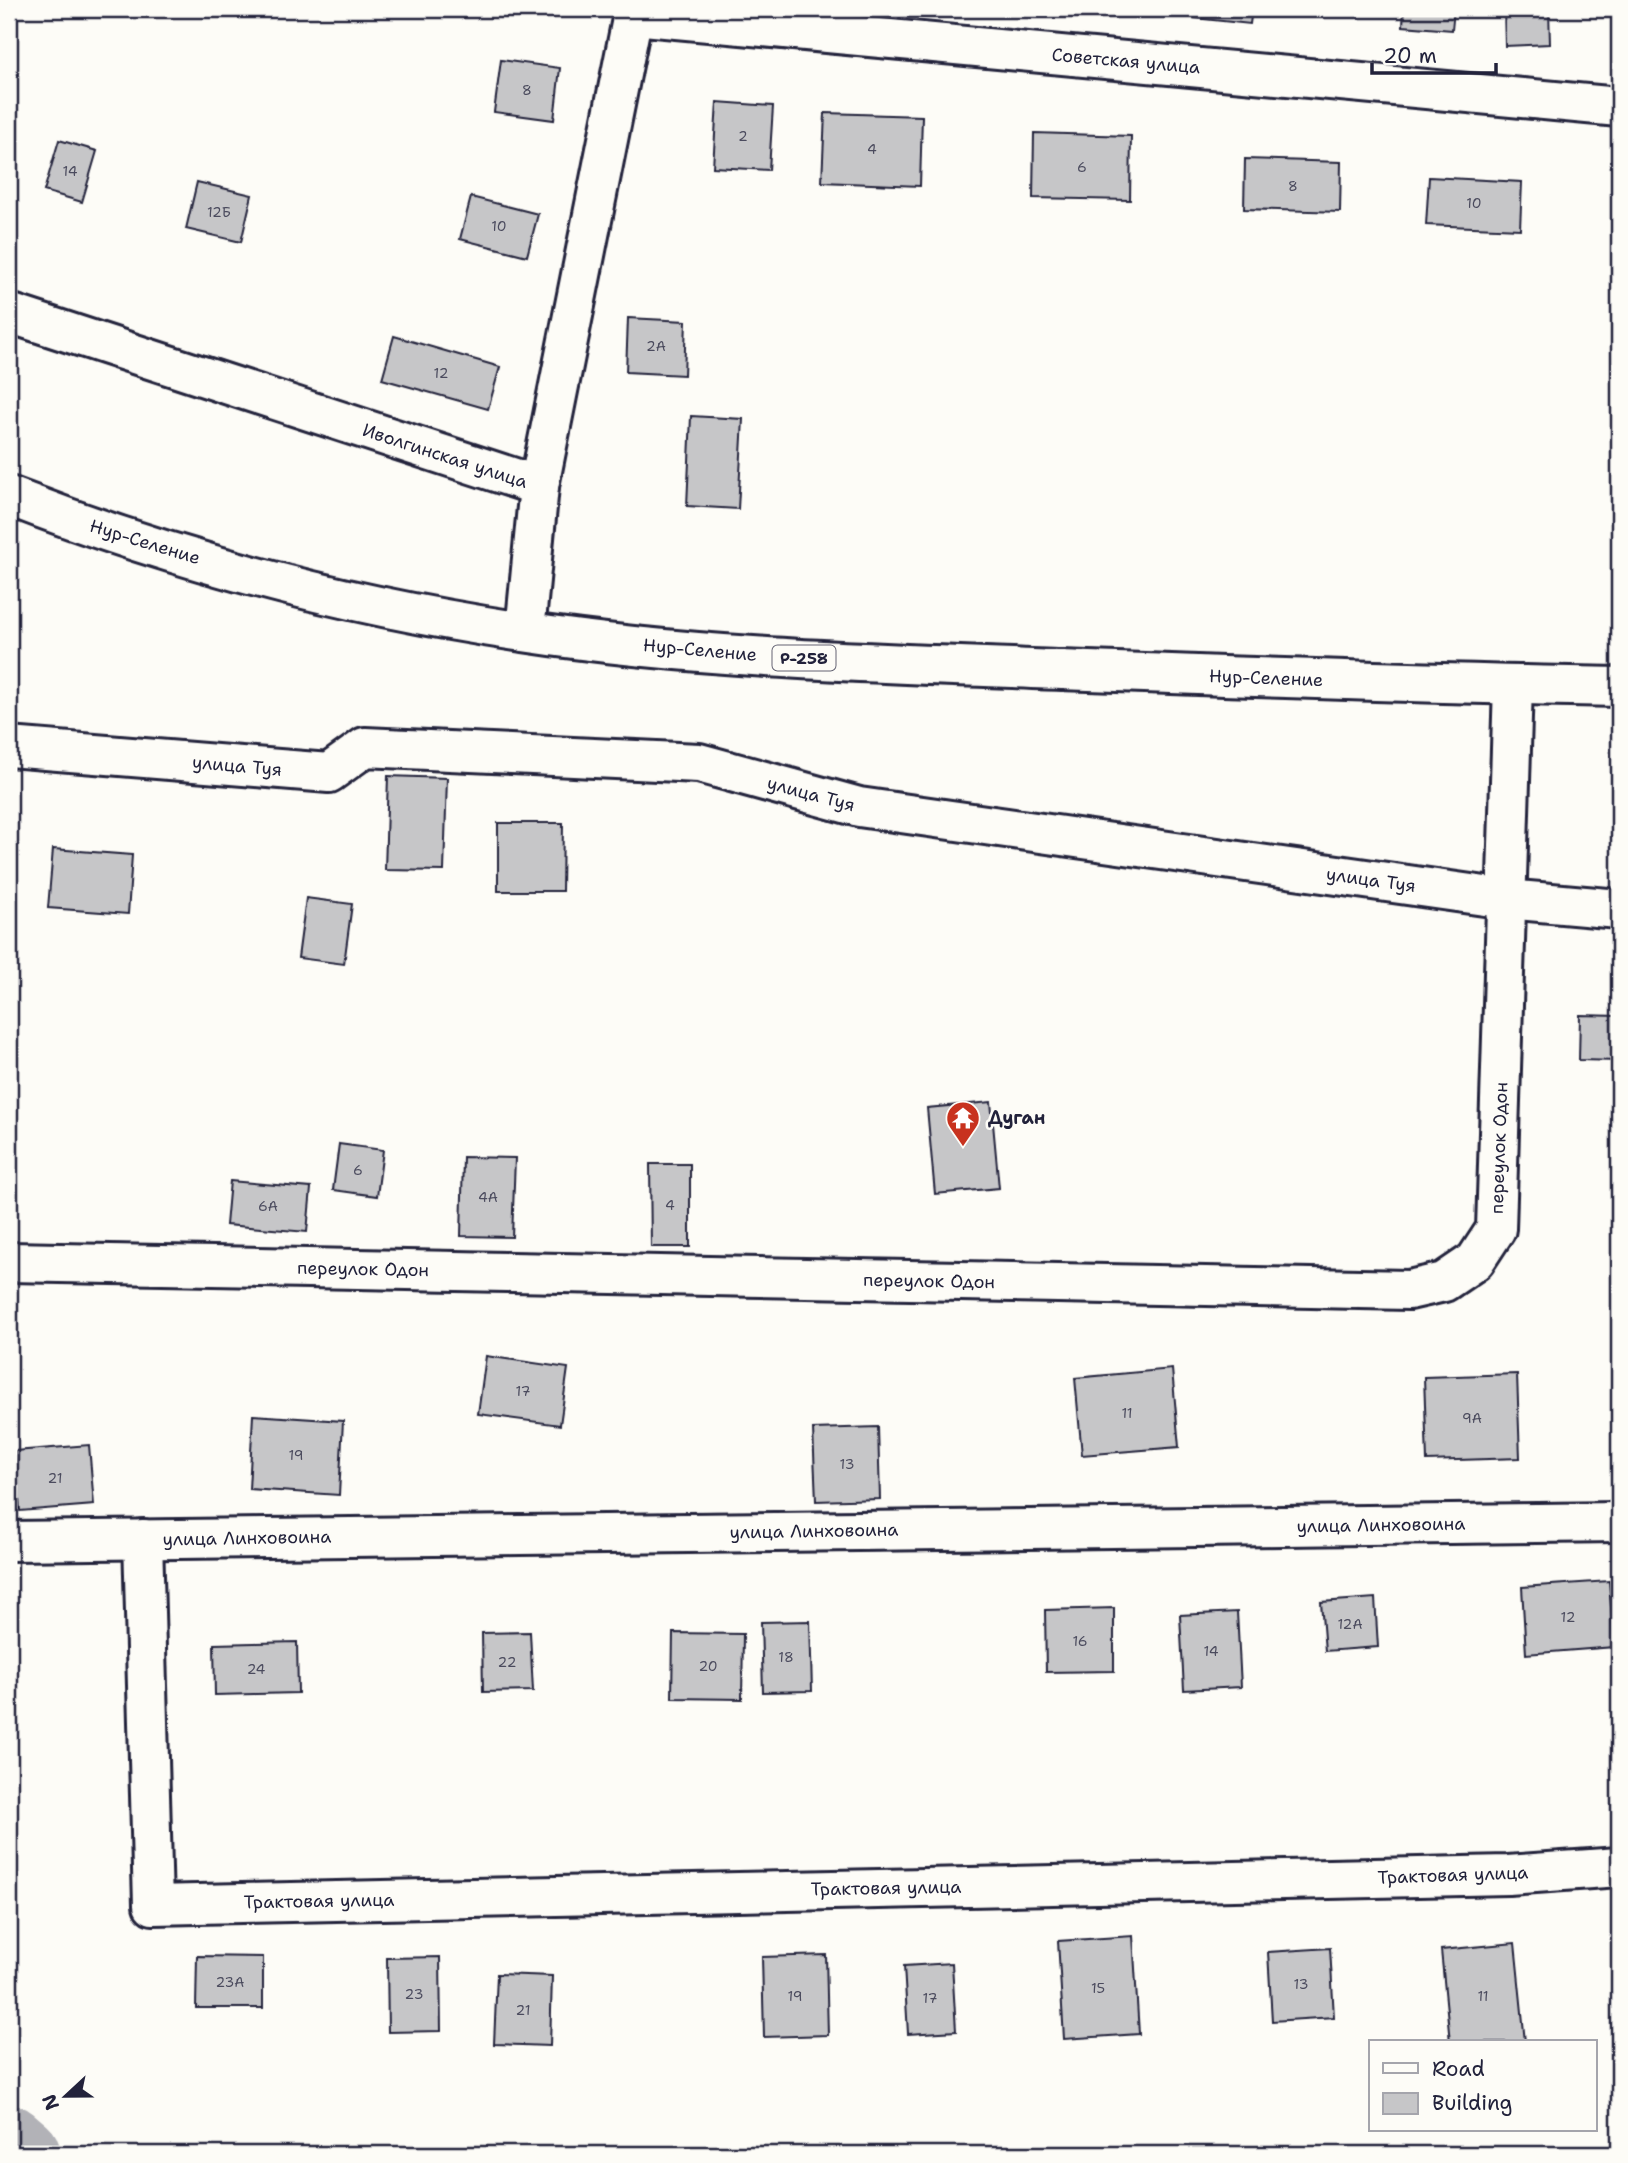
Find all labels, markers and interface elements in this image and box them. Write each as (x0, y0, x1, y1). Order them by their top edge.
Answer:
scale bar (1372, 32, 1497, 76)
text: 20 m (1383, 42, 1437, 70)
street label: Советская улица (1051, 43, 1201, 79)
house number: 8 (522, 81, 532, 99)
house number: 2 (738, 127, 748, 145)
house number: 4 (867, 140, 877, 158)
house number: 6 (1077, 158, 1087, 176)
house number: 14 (62, 162, 78, 180)
house number: 8 (1288, 177, 1298, 195)
house number: 10 (1466, 194, 1482, 212)
house number: 12Б (207, 203, 231, 221)
house number: 10 (491, 217, 507, 235)
house number: 2А (646, 337, 666, 355)
house number: 12 (434, 364, 448, 382)
street label: Иволгинская улица (359, 418, 531, 494)
street label: Нур-Селение (87, 514, 203, 570)
street label: Нур-Селение (642, 633, 758, 667)
road number: Р-258 (772, 646, 836, 670)
street label: Нур-Селение (1208, 664, 1324, 692)
street label: улица Туя (191, 750, 283, 782)
street label: улица Туя (764, 771, 858, 817)
street label: улица Туя (1325, 862, 1417, 898)
street label: переулок Одон (1485, 1082, 1513, 1214)
temple icon: Дуган (944, 1099, 982, 1148)
place label: Дуган (988, 1106, 1045, 1130)
house number: 6 (353, 1161, 363, 1179)
house number: 4А (478, 1188, 498, 1206)
house number: 4 (665, 1196, 675, 1214)
house number: 6А (258, 1197, 278, 1215)
street label: переулок Одон (297, 1256, 429, 1282)
street label: переулок Одон (863, 1268, 995, 1294)
house number: 17 (516, 1382, 530, 1400)
house number: 11 (1121, 1404, 1133, 1422)
house number: 9А (1462, 1409, 1482, 1427)
house number: 19 (288, 1446, 304, 1464)
house number: 13 (840, 1455, 854, 1473)
house number: 21 (48, 1469, 62, 1487)
street label: улица Линховоина (1296, 1512, 1466, 1538)
street label: улица Линховоина (729, 1518, 899, 1544)
street label: улица Линховоина (162, 1525, 332, 1551)
house number: 12 (1561, 1608, 1575, 1626)
house number: 12А (1337, 1615, 1363, 1633)
house number: 16 (1072, 1632, 1088, 1650)
house number: 14 (1203, 1642, 1219, 1660)
house number: 18 (778, 1648, 794, 1666)
house number: 22 (498, 1653, 516, 1671)
house number: 20 (698, 1657, 718, 1675)
house number: 24 (247, 1660, 266, 1678)
street label: Трактовая улица (1377, 1860, 1529, 1890)
street label: Трактовая улица (810, 1875, 962, 1901)
street label: Трактовая улица (243, 1888, 395, 1914)
house number: 23А (215, 1973, 245, 1991)
house number: 13 (1294, 1975, 1308, 1993)
house number: 15 (1091, 1979, 1105, 1997)
house number: 23 (405, 1985, 423, 2003)
house number: 19 (787, 1987, 803, 2005)
house number: 11 (1477, 1987, 1489, 2005)
house number: 17 (923, 1989, 937, 2007)
house number: 21 (516, 2001, 530, 2019)
legend (1369, 2040, 1596, 2132)
text: Road (1432, 2055, 1485, 2083)
north arrow (32, 2062, 102, 2132)
text: Building (1432, 2089, 1512, 2117)
text: N (36, 2091, 65, 2114)

